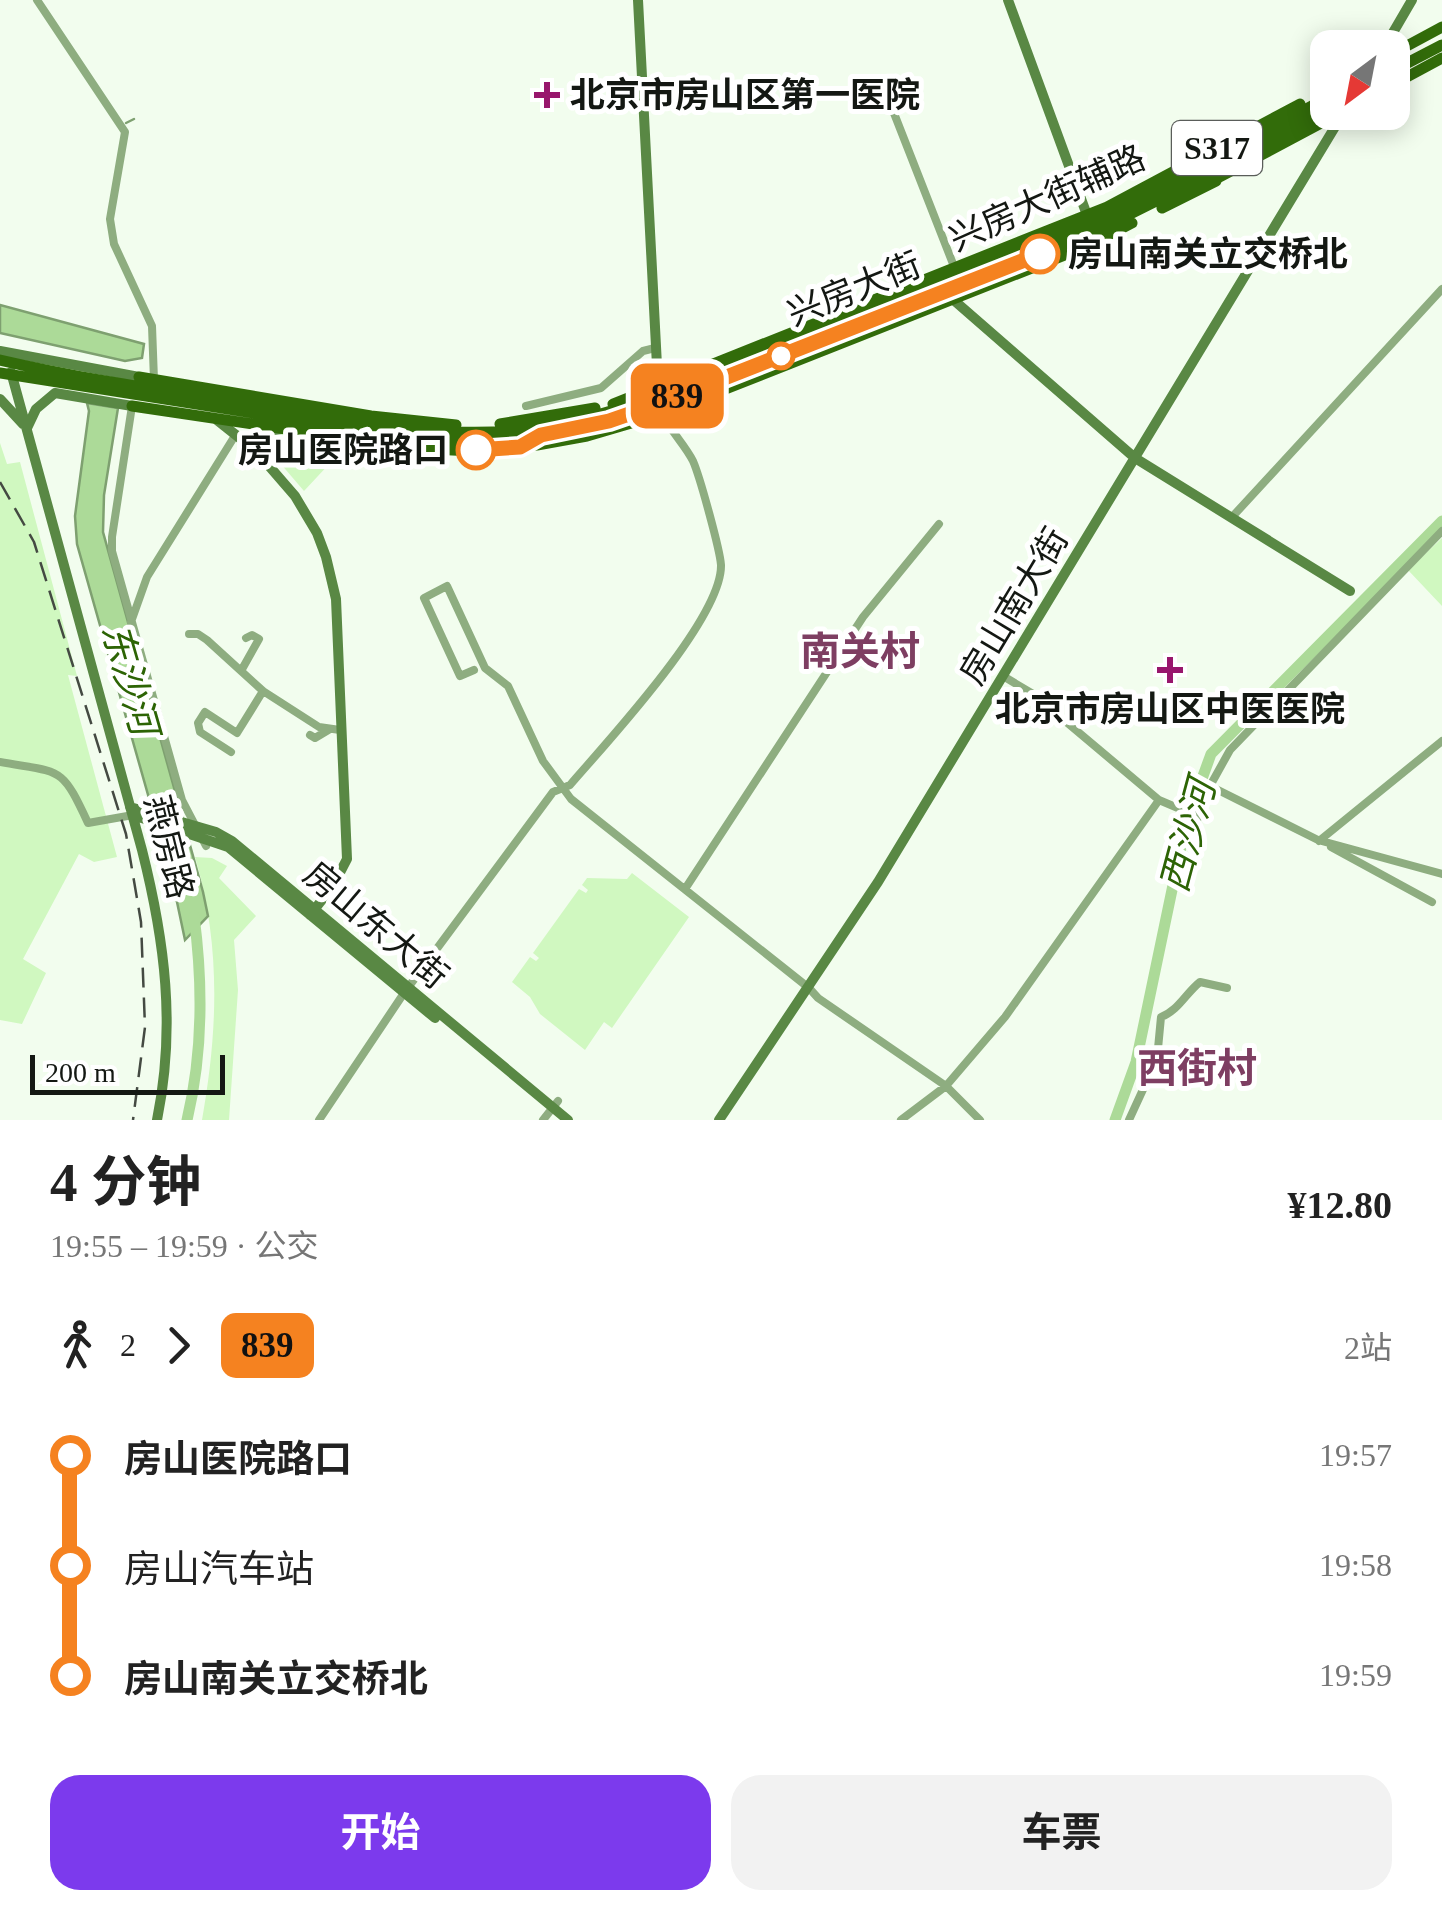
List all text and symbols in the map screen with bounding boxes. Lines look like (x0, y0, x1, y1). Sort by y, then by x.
north arrow (1310, 30, 1410, 130)
map controls (1310, 30, 1410, 130)
place label: 北京市房山区第一医院 (570, 76, 920, 115)
marker: 北京市房山区第一医院 (534, 82, 560, 108)
road number: S317 (1172, 121, 1262, 175)
street label: 兴房大街辅路 (943, 138, 1151, 259)
marker: 房山南关立交桥北 (1021, 235, 1059, 273)
place label: 房山南关立交桥北 (1068, 235, 1348, 274)
street label: 兴房大街 (782, 245, 926, 334)
unlabelled marker (768, 343, 794, 369)
line badge: 839 (620, 364, 734, 428)
text: 839 (651, 377, 703, 416)
place label: 房山医院路口 (238, 431, 448, 470)
marker: 房山医院路口 (457, 431, 495, 469)
street label: 房山南大街 (953, 521, 1076, 691)
water label: 东沙河 (94, 618, 168, 746)
district label: 南关村 (800, 629, 920, 674)
marker: 北京市房山区中医医院 (1157, 657, 1183, 683)
place label: 北京市房山区中医医院 (995, 690, 1345, 729)
water label: 西沙河 (1153, 769, 1225, 897)
street label: 燕房路 (137, 791, 200, 903)
street label: 房山东大街 (296, 854, 455, 997)
district label: 西街村 (1137, 1046, 1257, 1091)
scale bar (30, 1050, 225, 1094)
text: 200 m (45, 1057, 116, 1088)
text: 4 分钟 (50, 1152, 201, 1213)
text: ¥12.80 (1288, 1184, 1392, 1226)
text: 19:55 – 19:59 · 公交 (50, 1228, 318, 1264)
icon: walk (50, 1318, 105, 1373)
icon: forward (151, 1318, 206, 1373)
text: 839 (241, 1326, 294, 1365)
text: 2 (120, 1327, 136, 1363)
text: 2站 (1344, 1330, 1392, 1366)
text: 19:57 (1319, 1437, 1392, 1473)
text: 房山医院路口 (124, 1438, 352, 1480)
text: 19:58 (1319, 1547, 1392, 1583)
text: 房山汽车站 (124, 1548, 314, 1590)
text: 19:59 (1319, 1657, 1392, 1693)
text: 房山南关立交桥北 (124, 1658, 428, 1700)
button: 开始 (50, 1775, 711, 1890)
button: 车票 (731, 1775, 1392, 1890)

